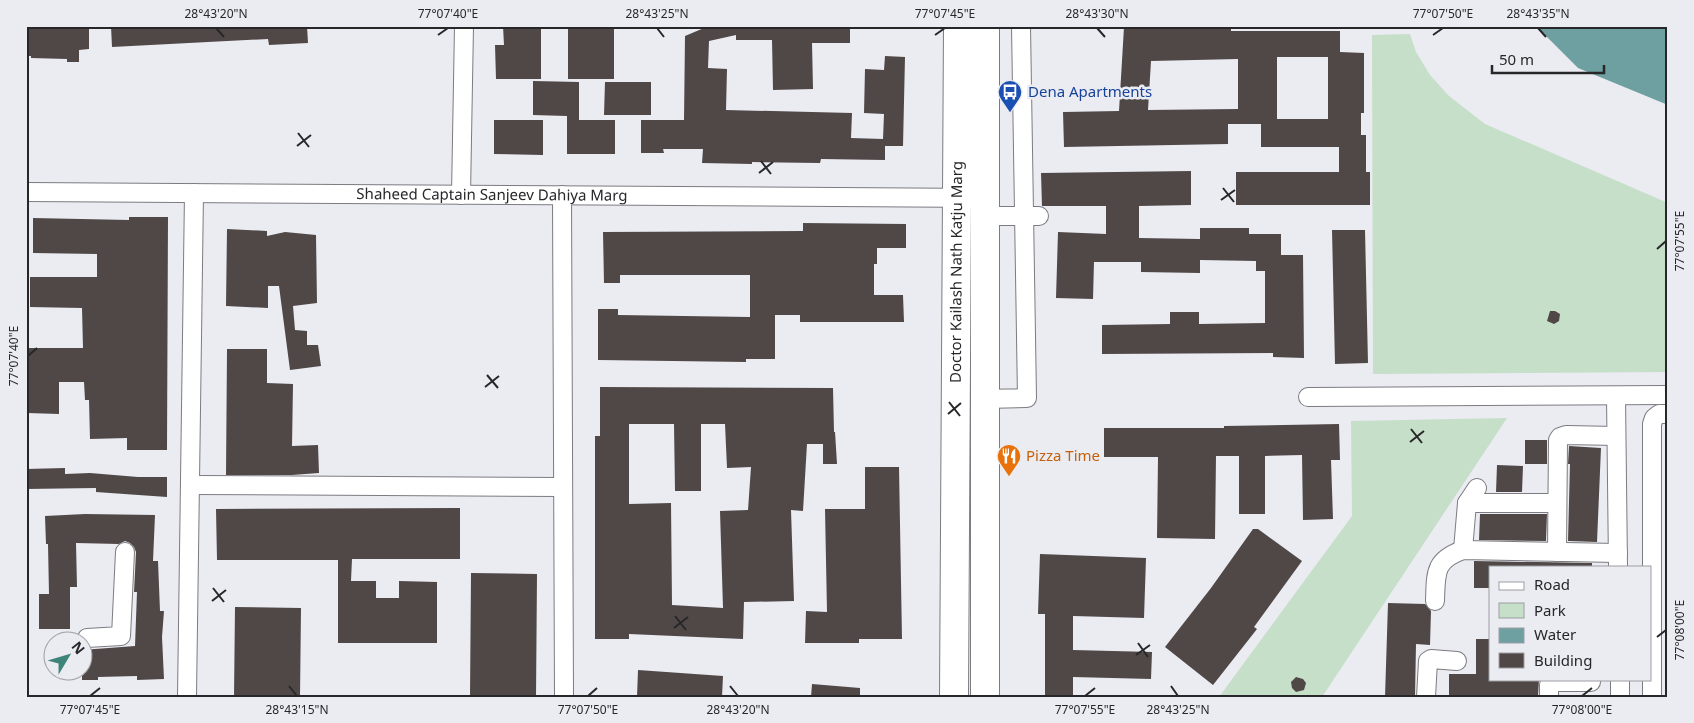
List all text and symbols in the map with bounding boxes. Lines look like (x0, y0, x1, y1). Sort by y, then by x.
text: 28°43'20"N (184, 5, 248, 22)
text: 77°07'40"E (418, 5, 478, 22)
text: 28°43'25"N (625, 5, 689, 22)
text: 77°07'45"E (915, 5, 975, 22)
text: 28°43'30"N (1065, 5, 1129, 22)
text: 77°07'50"E (1413, 5, 1473, 22)
text: 28°43'35"N (1506, 5, 1570, 22)
scale bar (1492, 42, 1604, 74)
text: 50 m (1499, 49, 1534, 69)
bus stop icon: Dena Apartments (997, 79, 1023, 113)
place label: Dena Apartments (1028, 81, 1152, 101)
street label: Doctor Kailash Nath Katju Marg (945, 161, 966, 383)
street label: Shaheed Captain Sanjeev Dahiya Marg (356, 183, 628, 205)
text: 77°07'55"E (1671, 211, 1688, 271)
text: 77°07'40"E (5, 326, 22, 386)
restaurant icon: Pizza Time (996, 443, 1022, 477)
place label: Pizza Time (1026, 445, 1100, 465)
legend (1489, 566, 1652, 680)
text: Road (1534, 574, 1570, 594)
text: Park (1534, 600, 1566, 620)
text: 77°08'00"E (1671, 600, 1688, 660)
text: Water (1534, 624, 1576, 644)
north arrow (42, 630, 92, 680)
text: N (68, 637, 90, 658)
text: Building (1534, 650, 1592, 670)
text: 77°07'45"E (60, 701, 120, 718)
text: 28°43'15"N (265, 701, 329, 718)
text: 77°07'50"E (558, 701, 618, 718)
text: 28°43'20"N (706, 701, 770, 718)
text: 77°07'55"E (1055, 701, 1115, 718)
text: 28°43'25"N (1146, 701, 1210, 718)
text: 77°08'00"E (1552, 701, 1612, 718)

